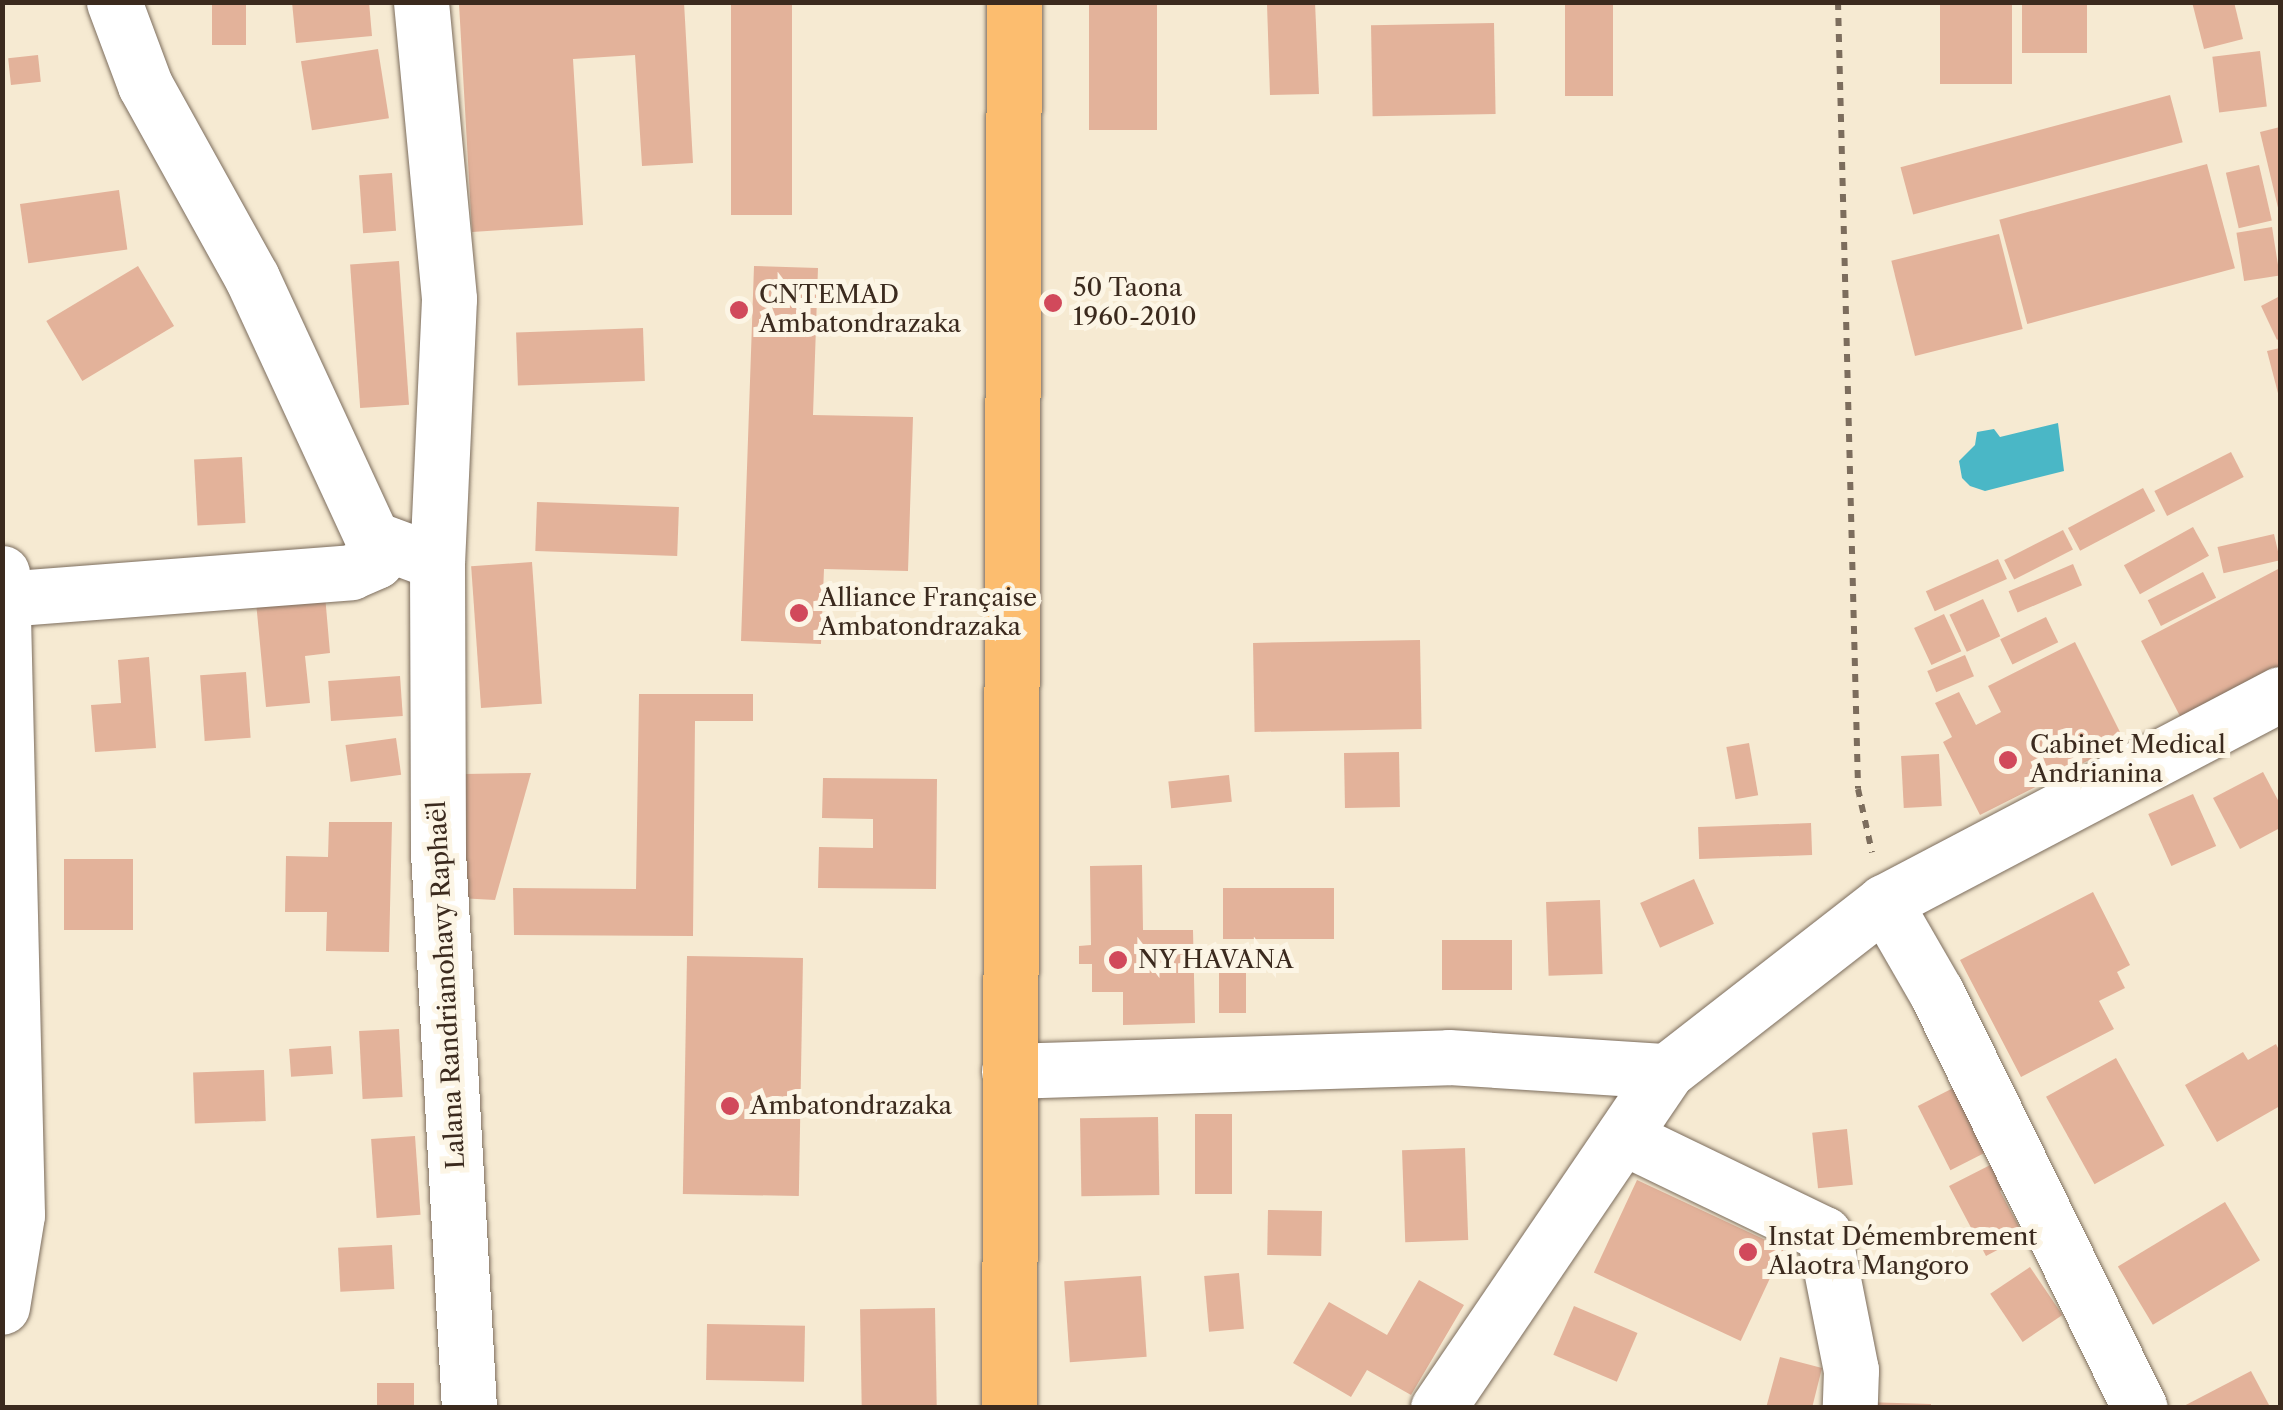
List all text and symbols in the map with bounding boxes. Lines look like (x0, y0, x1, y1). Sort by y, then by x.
place label: 50 Taona 1960-2010 (1073, 274, 1197, 333)
place label: CNTEMAD Ambatondrazaka (759, 281, 961, 340)
marker: 50 Taona 1960-2010 (1042, 292, 1064, 314)
marker: CNTEMAD Ambatondrazaka (728, 299, 750, 321)
place label: Alliance Française Ambatondrazaka (819, 584, 1037, 643)
marker: Alliance Française Ambatondrazaka (788, 602, 810, 624)
place label: Cabinet Medical Andrianina (2030, 731, 2226, 790)
marker: Cabinet Medical Andrianina (1995, 747, 2021, 773)
street label: Lalana Randrianohavy Raphaël (422, 800, 472, 1170)
place label: NY HAVANA (1138, 945, 1295, 975)
marker: NY HAVANA (1107, 949, 1129, 971)
place label: Ambatondrazaka (750, 1091, 952, 1121)
marker: Ambatondrazaka (719, 1095, 741, 1117)
place label: Instat Démembrement Alaotra Mangoro (1768, 1223, 2037, 1282)
marker: Instat Démembrement Alaotra Mangoro (1737, 1241, 1759, 1263)

